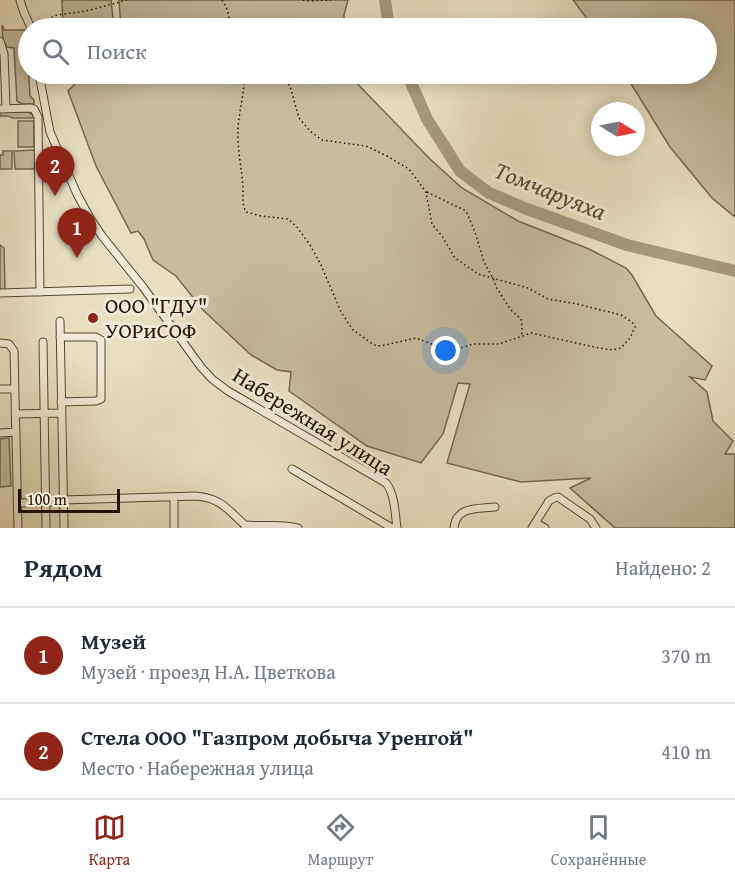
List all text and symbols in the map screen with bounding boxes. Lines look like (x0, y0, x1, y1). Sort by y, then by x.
search box (18, 18, 717, 84)
icon: search (39, 35, 72, 68)
text: Поиск (87, 35, 147, 67)
north arrow (591, 102, 645, 156)
pin: 2 (36, 146, 74, 196)
water label: Томчаруяха (489, 152, 611, 229)
pin: 1 (58, 208, 97, 258)
place label: ООО "ГДУ" УОРиСОФ (105, 289, 207, 346)
marker: ООО "ГДУ" УОРиСОФ (86, 311, 100, 325)
your location (431, 336, 460, 365)
street label: Набережная улица (227, 359, 400, 483)
scale bar (18, 486, 120, 514)
text: 100 m (27, 487, 67, 511)
text: Рядом (24, 548, 102, 587)
text: Найдено: 2 (615, 553, 711, 582)
text: Музей (81, 625, 146, 657)
text: 1 (38, 641, 49, 670)
text: 370 m (661, 641, 711, 670)
text: Музей · проезд Н.А. Цветкова (81, 657, 336, 686)
text: Стела ООО "Газпром добыча Уренгой" (81, 721, 474, 753)
text: 2 (38, 737, 49, 766)
text: 410 m (661, 737, 711, 766)
text: Место · Набережная улица (81, 753, 314, 782)
tab: Карта (89, 811, 130, 871)
tab: Маршрут (308, 811, 373, 871)
tab: Сохранённые (551, 811, 646, 871)

